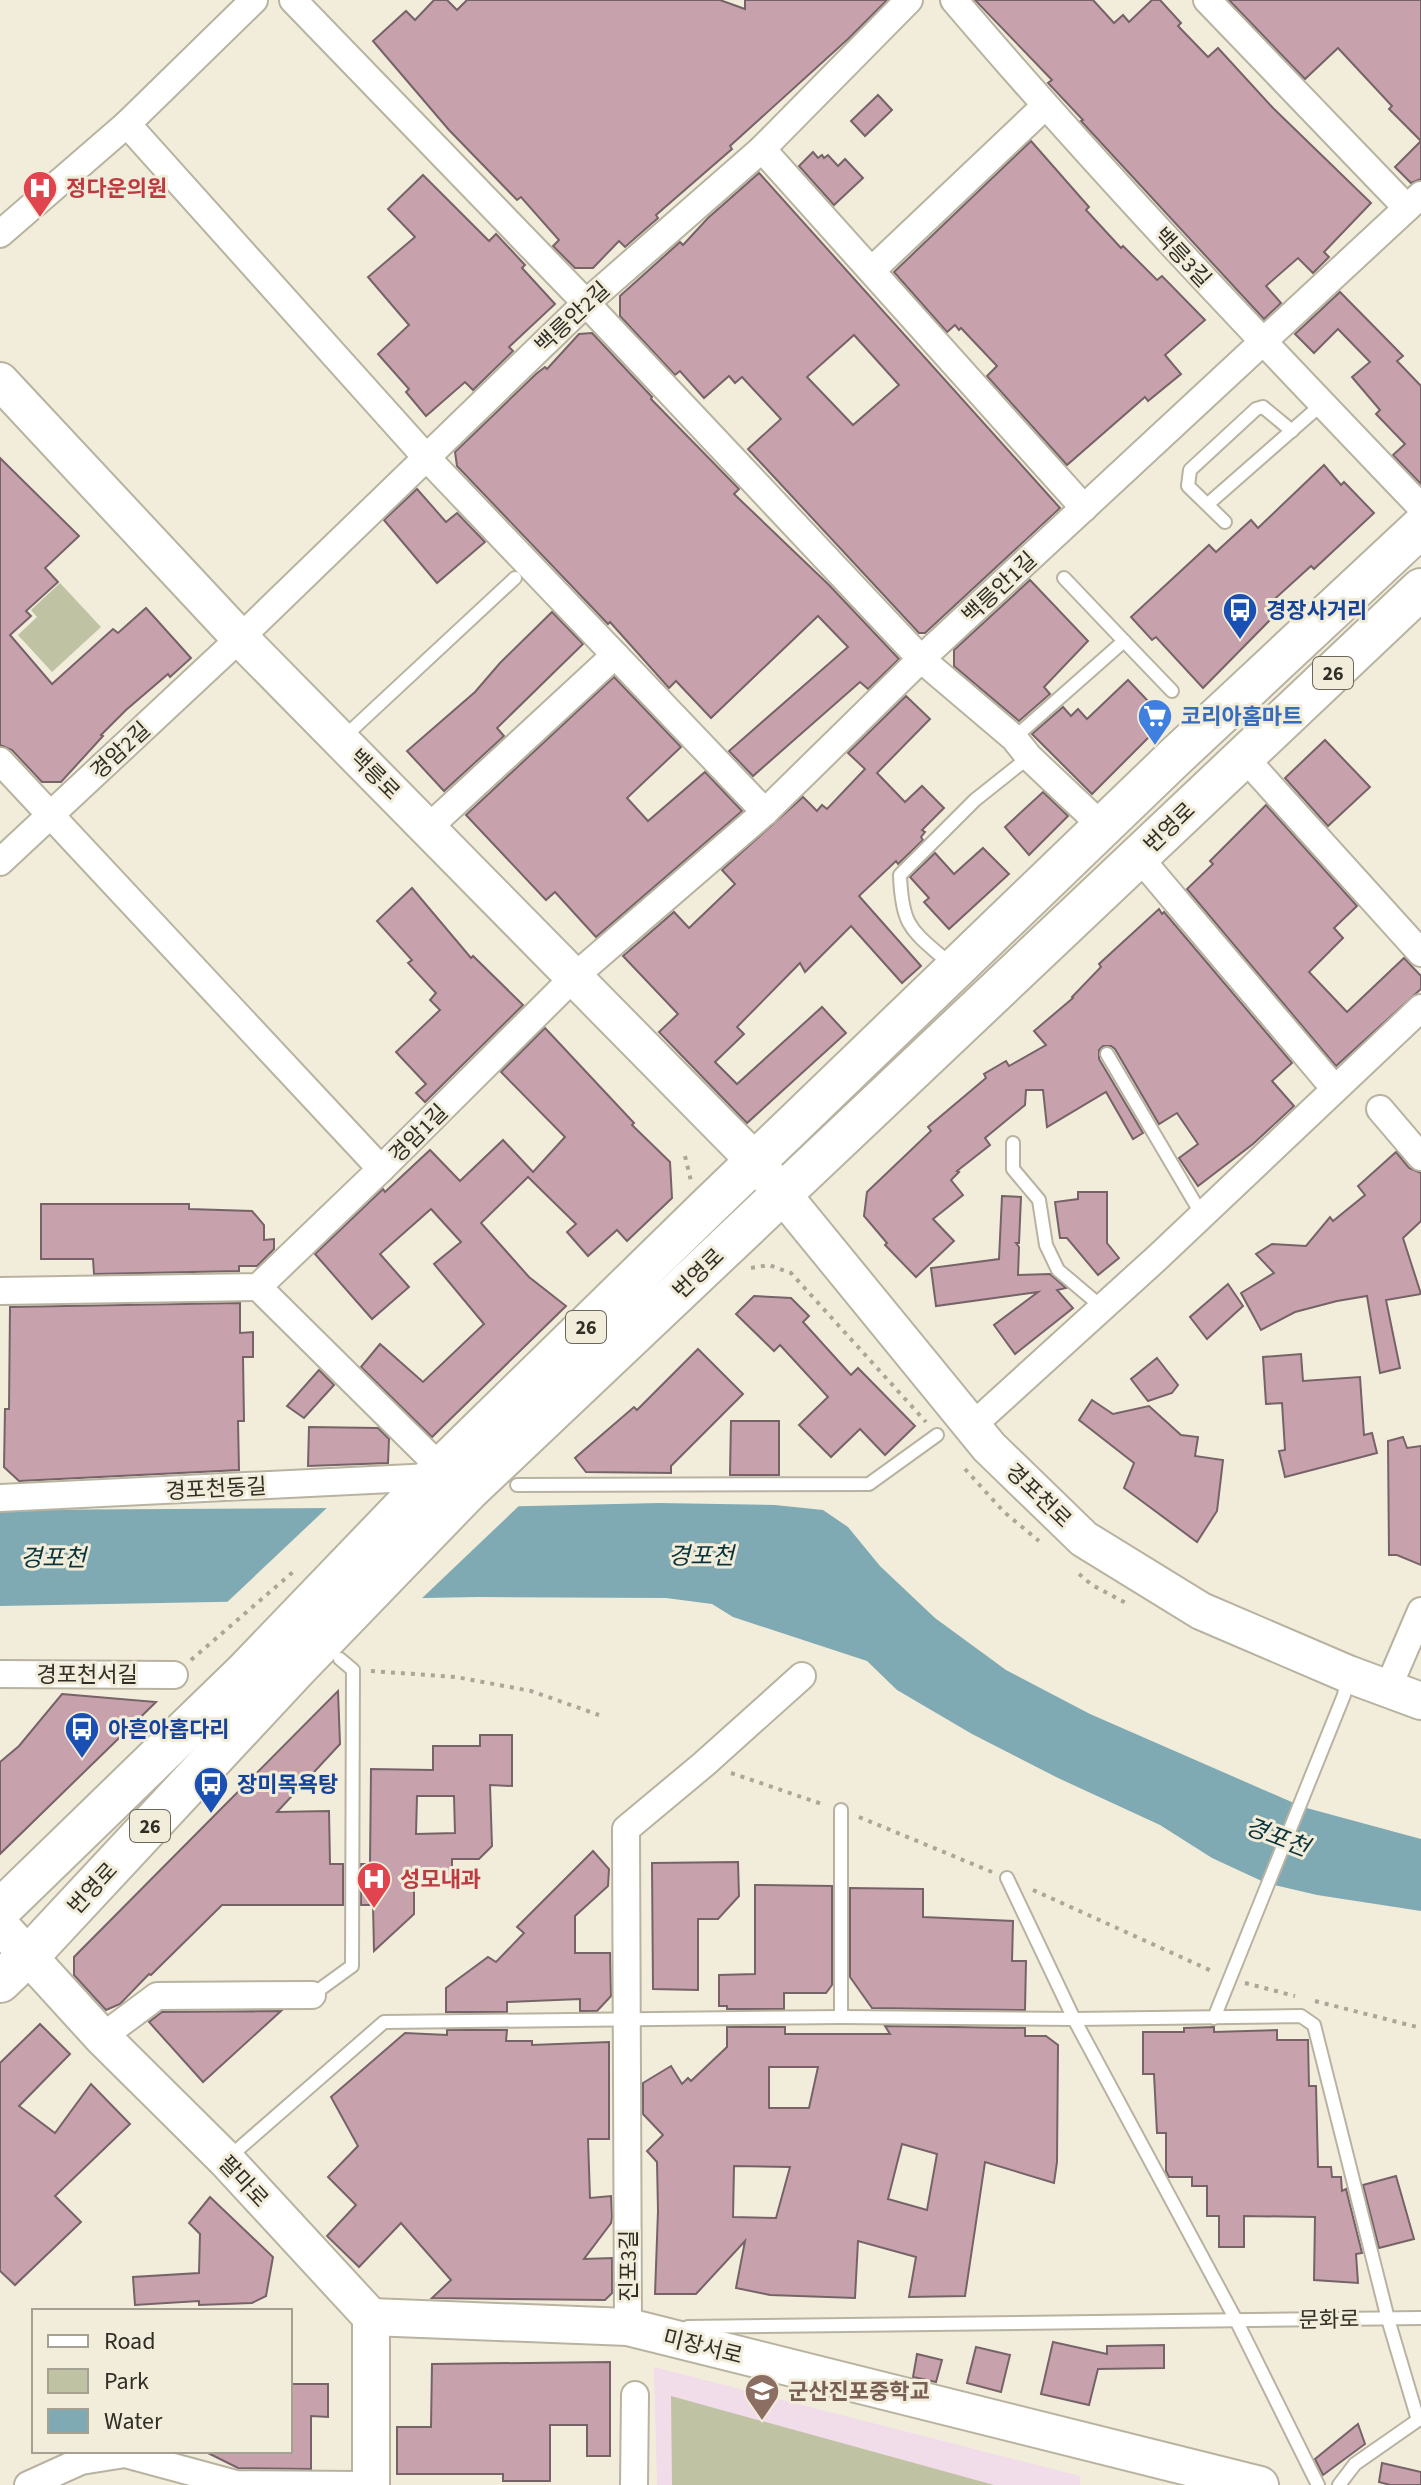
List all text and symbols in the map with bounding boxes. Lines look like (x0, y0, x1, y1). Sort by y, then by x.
hospital icon: 정다운의원 (21, 169, 59, 219)
place label: 정다운의원 (66, 173, 167, 205)
street label: 백릉3길 (1146, 221, 1218, 295)
street label: 백릉안2길 (528, 275, 617, 361)
street label: 백릉안1길 (955, 545, 1044, 631)
bus stop icon: 경장사거리 (1221, 591, 1259, 641)
place label: 경장사거리 (1266, 595, 1367, 627)
road number: 26 (1313, 657, 1353, 689)
supermarket icon: 코리아홈마트 (1136, 697, 1174, 747)
place label: 코리아홈마트 (1181, 701, 1302, 733)
street label: 경암2길 (84, 715, 158, 787)
street label: 백릉로 (342, 742, 407, 807)
street label: 번영로 (1137, 795, 1203, 860)
street label: 경암1길 (382, 1097, 455, 1170)
street label: 번영로 (666, 1241, 732, 1306)
road number: 26 (566, 1311, 606, 1343)
street label: 경포천로 (998, 1456, 1079, 1535)
street label: 경포천동길 (165, 1470, 267, 1508)
water label: 경포천 (668, 1539, 737, 1574)
water label: 경포천 (20, 1541, 89, 1576)
street label: 경포천서길 (36, 1659, 138, 1691)
bus stop icon: 아흔아홉다리 (63, 1710, 101, 1760)
place label: 아흔아홉다리 (108, 1714, 229, 1746)
bus stop icon: 장미목욕탕 (192, 1765, 230, 1815)
place label: 장미목욕탕 (237, 1769, 338, 1801)
water label: 경포천 (1240, 1809, 1317, 1867)
road number: 26 (130, 1810, 170, 1842)
street label: 번영로 (60, 1856, 125, 1922)
hospital icon: 성모내과 (355, 1860, 393, 1910)
place label: 성모내과 (400, 1864, 481, 1896)
street label: 팔마로 (211, 2149, 276, 2215)
street label: 진포3길 (613, 2230, 645, 2302)
street label: 문화로 (1298, 2303, 1360, 2337)
legend (32, 2309, 292, 2453)
street label: 미장서로 (660, 2322, 746, 2372)
text: Road (104, 2324, 156, 2359)
text: Park (104, 2364, 149, 2399)
school or university icon: 군산진포중학교 (743, 2372, 781, 2422)
place label: 군산진포중학교 (788, 2376, 930, 2408)
text: Water (104, 2404, 163, 2439)

